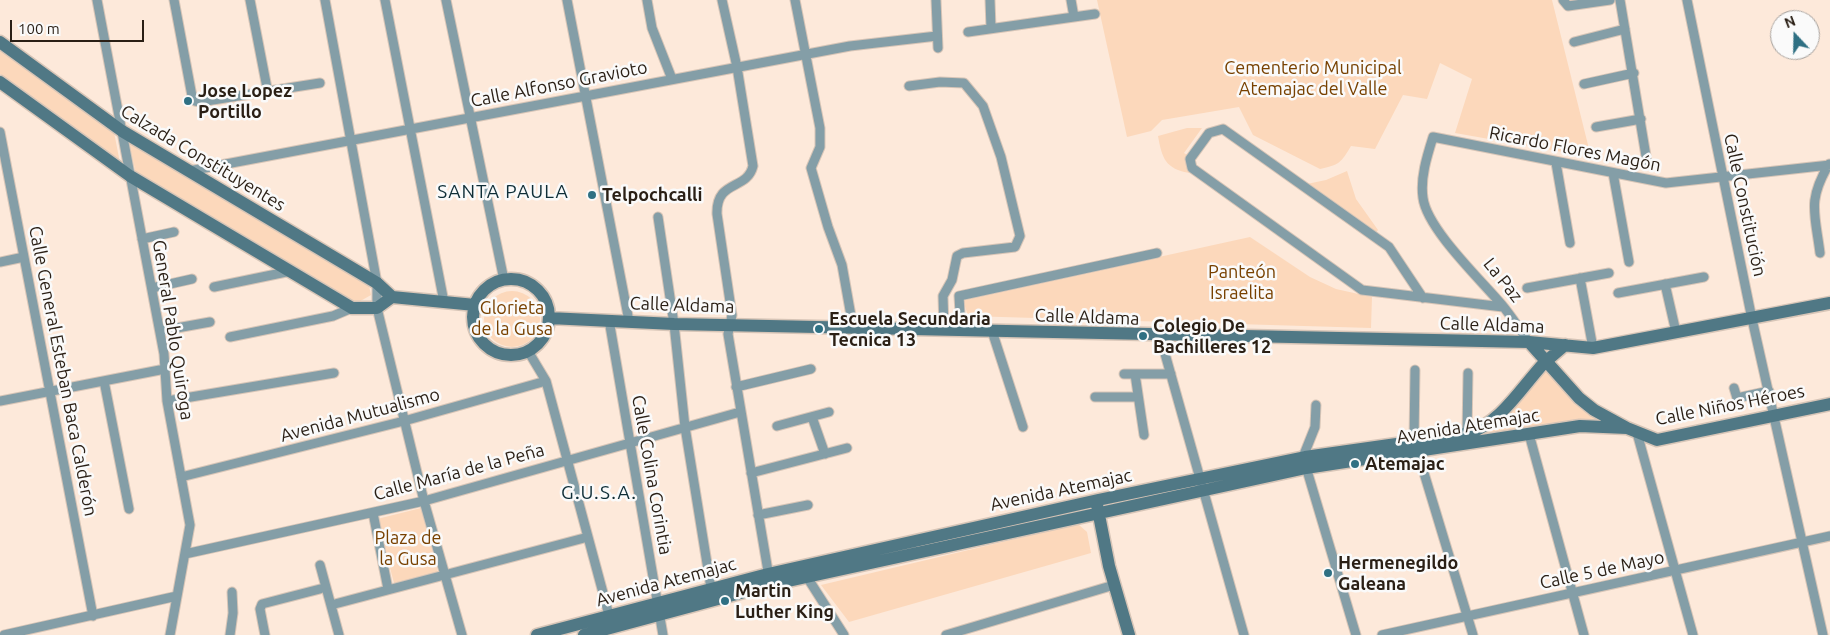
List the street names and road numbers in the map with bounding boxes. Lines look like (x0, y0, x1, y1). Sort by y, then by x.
street label: Calle Alfonso Gravioto (469, 56, 649, 112)
street label: Calzada Constituyentes (117, 100, 289, 216)
street label: Ricardo Flores Magón (1487, 122, 1663, 176)
street label: Calle Constitución (1719, 131, 1771, 279)
street label: Calle General Esteban Baca Calderón (24, 224, 102, 518)
street label: General Pablo Quiroga (148, 238, 198, 422)
street label: La Paz (1479, 254, 1527, 306)
street label: Calle Aldama (629, 292, 735, 318)
street label: Calle Aldama (1034, 304, 1140, 330)
street label: Calle Aldama (1439, 312, 1545, 338)
street label: Calle Niños Héroes (1654, 380, 1806, 430)
street label: Avenida Mutualismo (278, 383, 442, 447)
street label: Calle Colina Corintia (627, 393, 677, 557)
street label: Avenida Atemajac (1395, 404, 1541, 448)
street label: Calle María de la Peña (371, 439, 547, 505)
street label: Avenida Atemajac (988, 464, 1134, 516)
street label: Calle 5 de Mayo (1538, 546, 1666, 594)
street label: Avenida Atemajac (594, 553, 738, 611)

